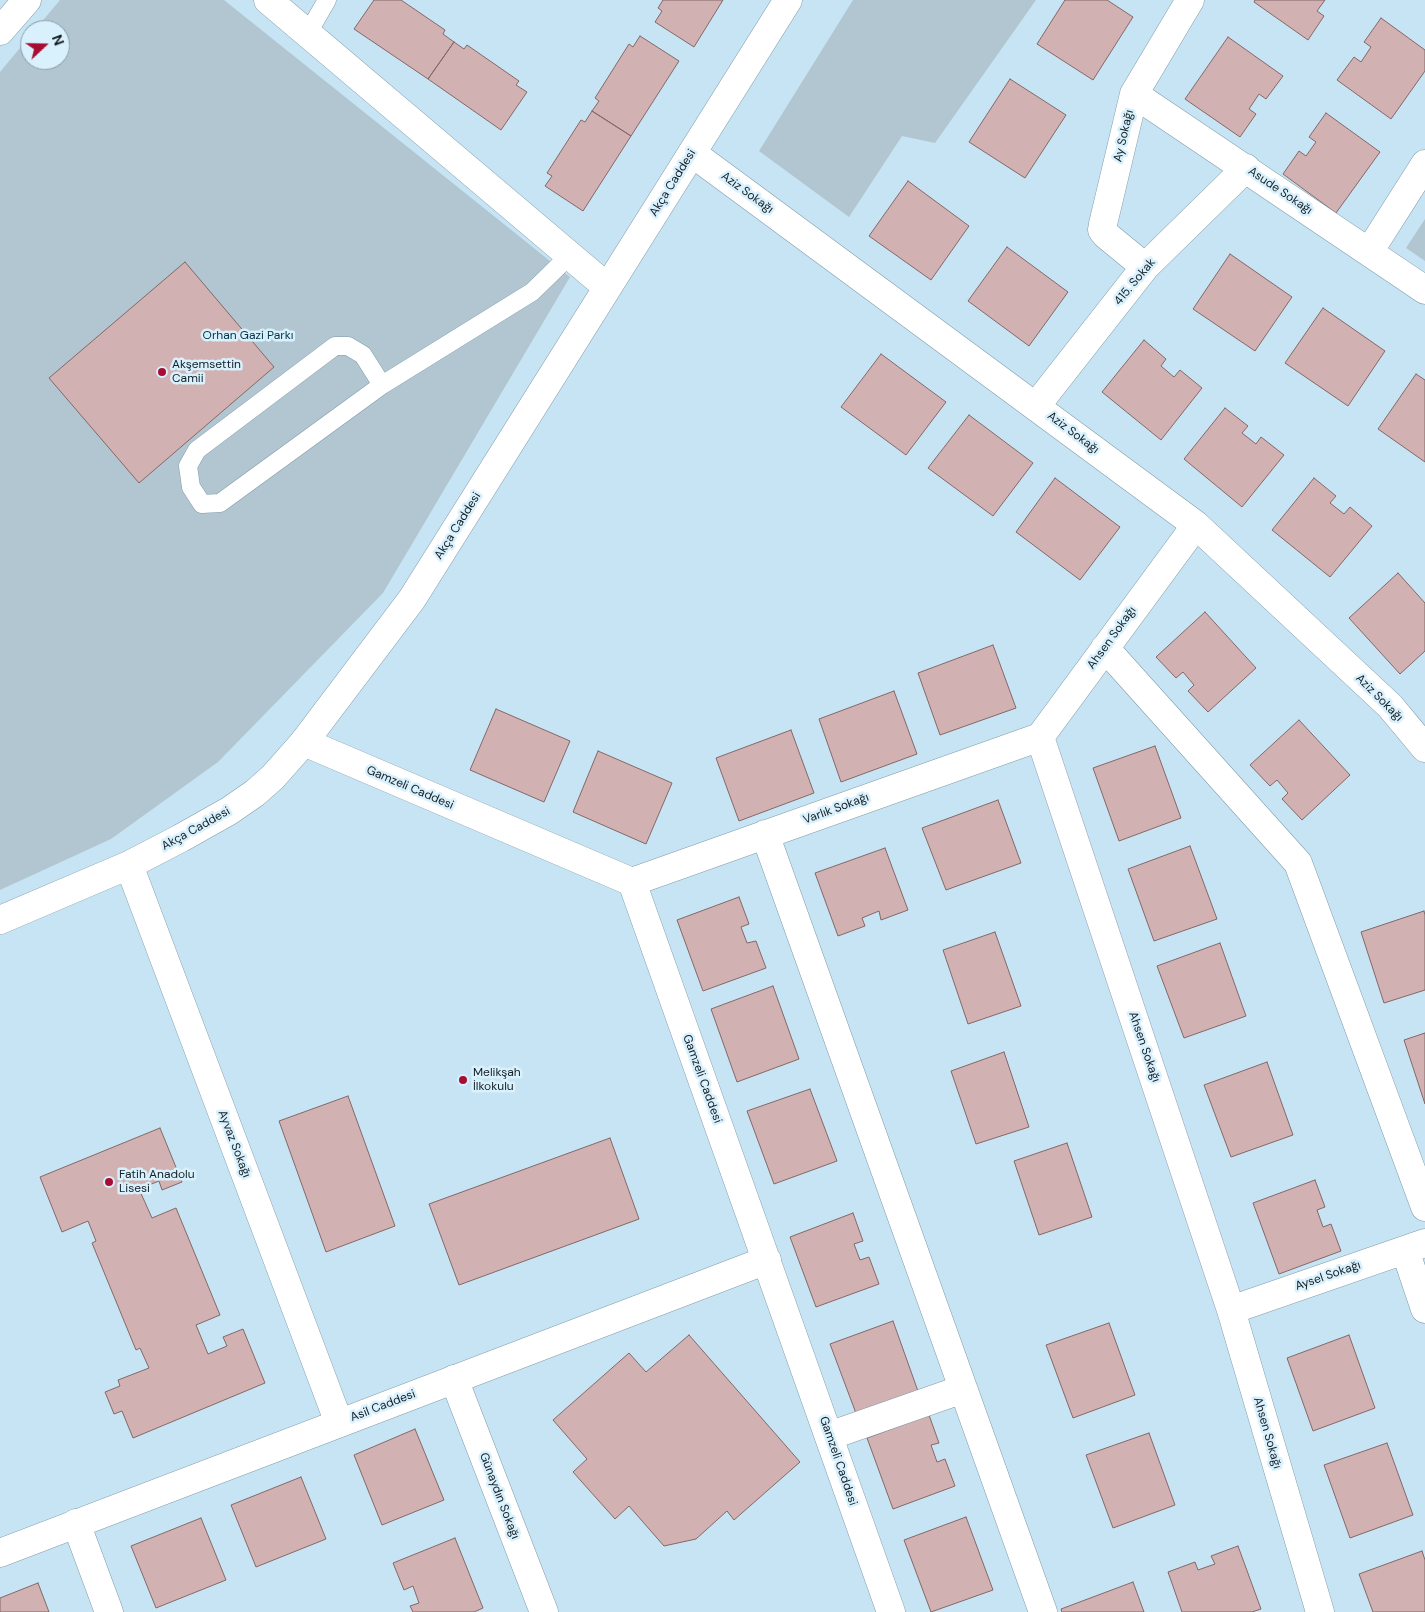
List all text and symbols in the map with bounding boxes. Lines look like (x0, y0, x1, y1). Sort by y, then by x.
north arrow (20, 20, 70, 70)
text: N (48, 32, 68, 48)
street label: Ay Sokağı (1111, 109, 1137, 163)
street label: Akça Caddesi (647, 147, 699, 219)
street label: Asude Sokağı (1245, 164, 1315, 218)
street label: Aziz Sokağı (718, 169, 776, 217)
street label: 415. Sokak (1111, 256, 1159, 308)
park label: Orhan Gazi Parkı (203, 329, 293, 343)
place label: Akşemsettin Camii (172, 358, 241, 386)
marker: Akşemsettin Camii (156, 366, 168, 378)
street label: Aziz Sokağı (1044, 409, 1102, 457)
street label: Akça Caddesi (432, 490, 484, 562)
street label: Ahsen Sokağı (1084, 604, 1140, 672)
street label: Aziz Sokağı (1352, 671, 1406, 725)
street label: Gamzeli Caddesi (364, 763, 456, 813)
street label: Varlık Sokağı (801, 790, 871, 828)
street label: Akça Caddesi (159, 804, 233, 854)
street label: Ahsen Sokağı (1125, 1010, 1163, 1084)
street label: Gamzeli Caddesi (679, 1033, 725, 1125)
place label: Melikşah İlkokulu (473, 1066, 521, 1094)
marker: Melikşah İlkokulu (457, 1074, 469, 1086)
street label: Ayvaz Sokağı (215, 1108, 253, 1180)
place label: Fatih Anadolu Lisesi (119, 1168, 195, 1196)
marker: Fatih Anadolu Lisesi (103, 1176, 115, 1188)
street label: Aysel Sokağı (1293, 1258, 1363, 1294)
street label: Asil Caddesi (348, 1387, 418, 1425)
street label: Ahsen Sokağı (1250, 1396, 1284, 1470)
street label: Gamzeli Caddesi (816, 1415, 860, 1507)
street label: Günaydın Sokağı (476, 1451, 522, 1541)

